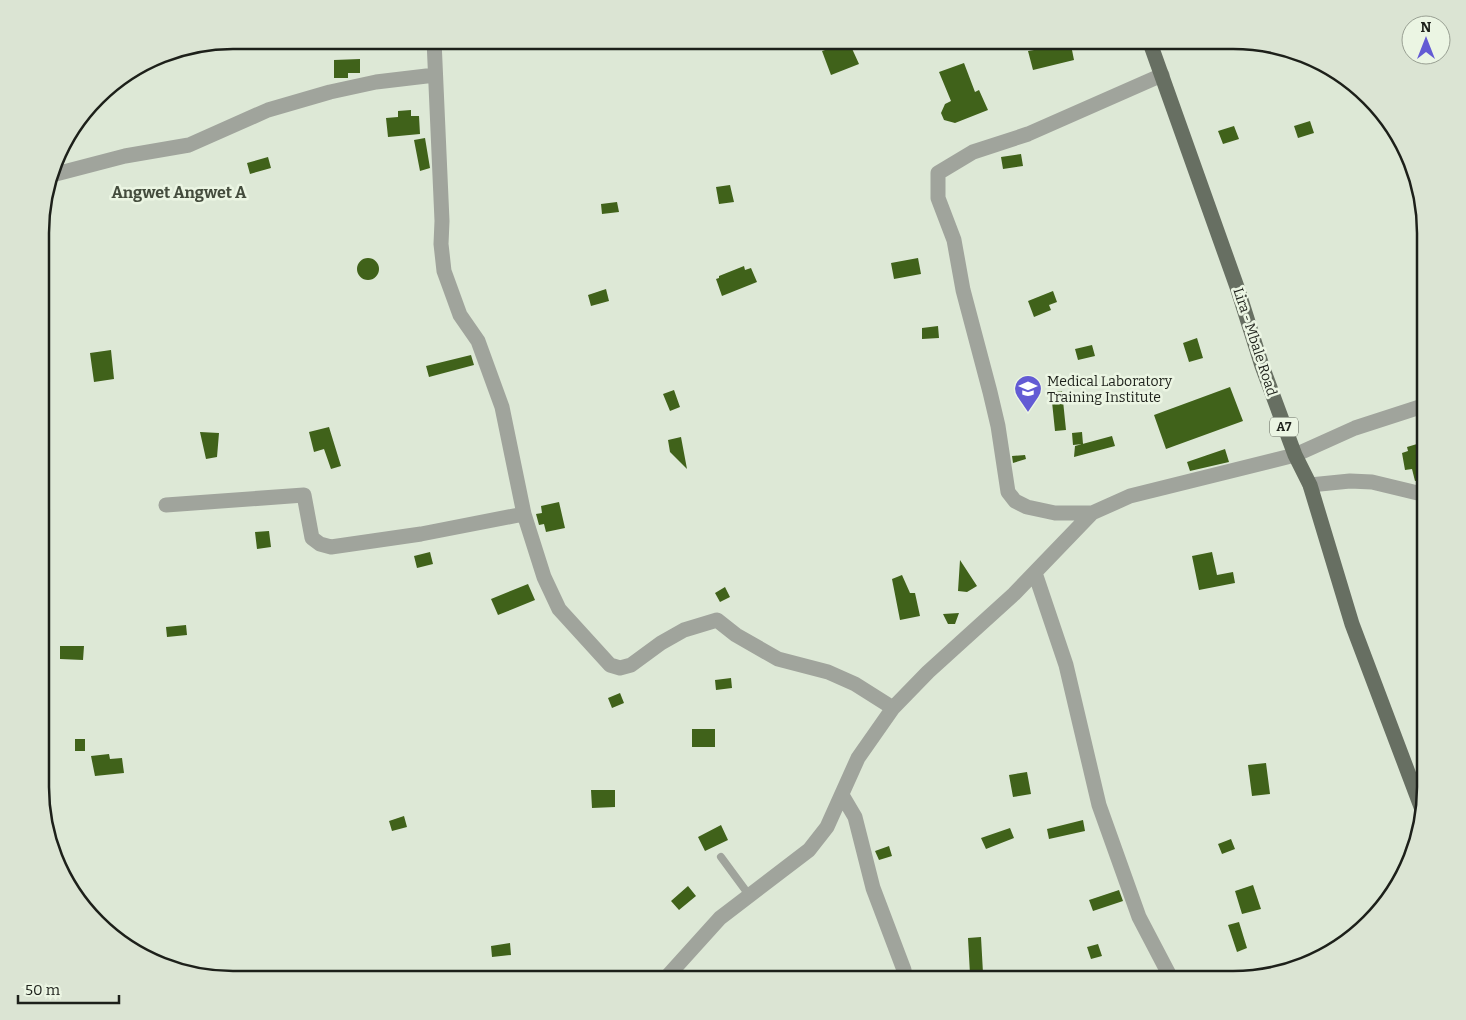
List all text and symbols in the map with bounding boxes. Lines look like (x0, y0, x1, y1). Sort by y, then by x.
north arrow (1401, 15, 1451, 65)
text: N (1421, 19, 1432, 36)
district label: Angwet Angwet A (112, 183, 247, 202)
street label: Lira - Mbale Road (1229, 286, 1281, 398)
place label: Medical Laboratory Training Institute (1047, 373, 1173, 406)
school or university icon: Medical Laboratory Training Institute (1013, 374, 1043, 413)
road number: A7 (1270, 418, 1298, 437)
scale bar (18, 972, 119, 1004)
text: 50 m (25, 981, 61, 999)

